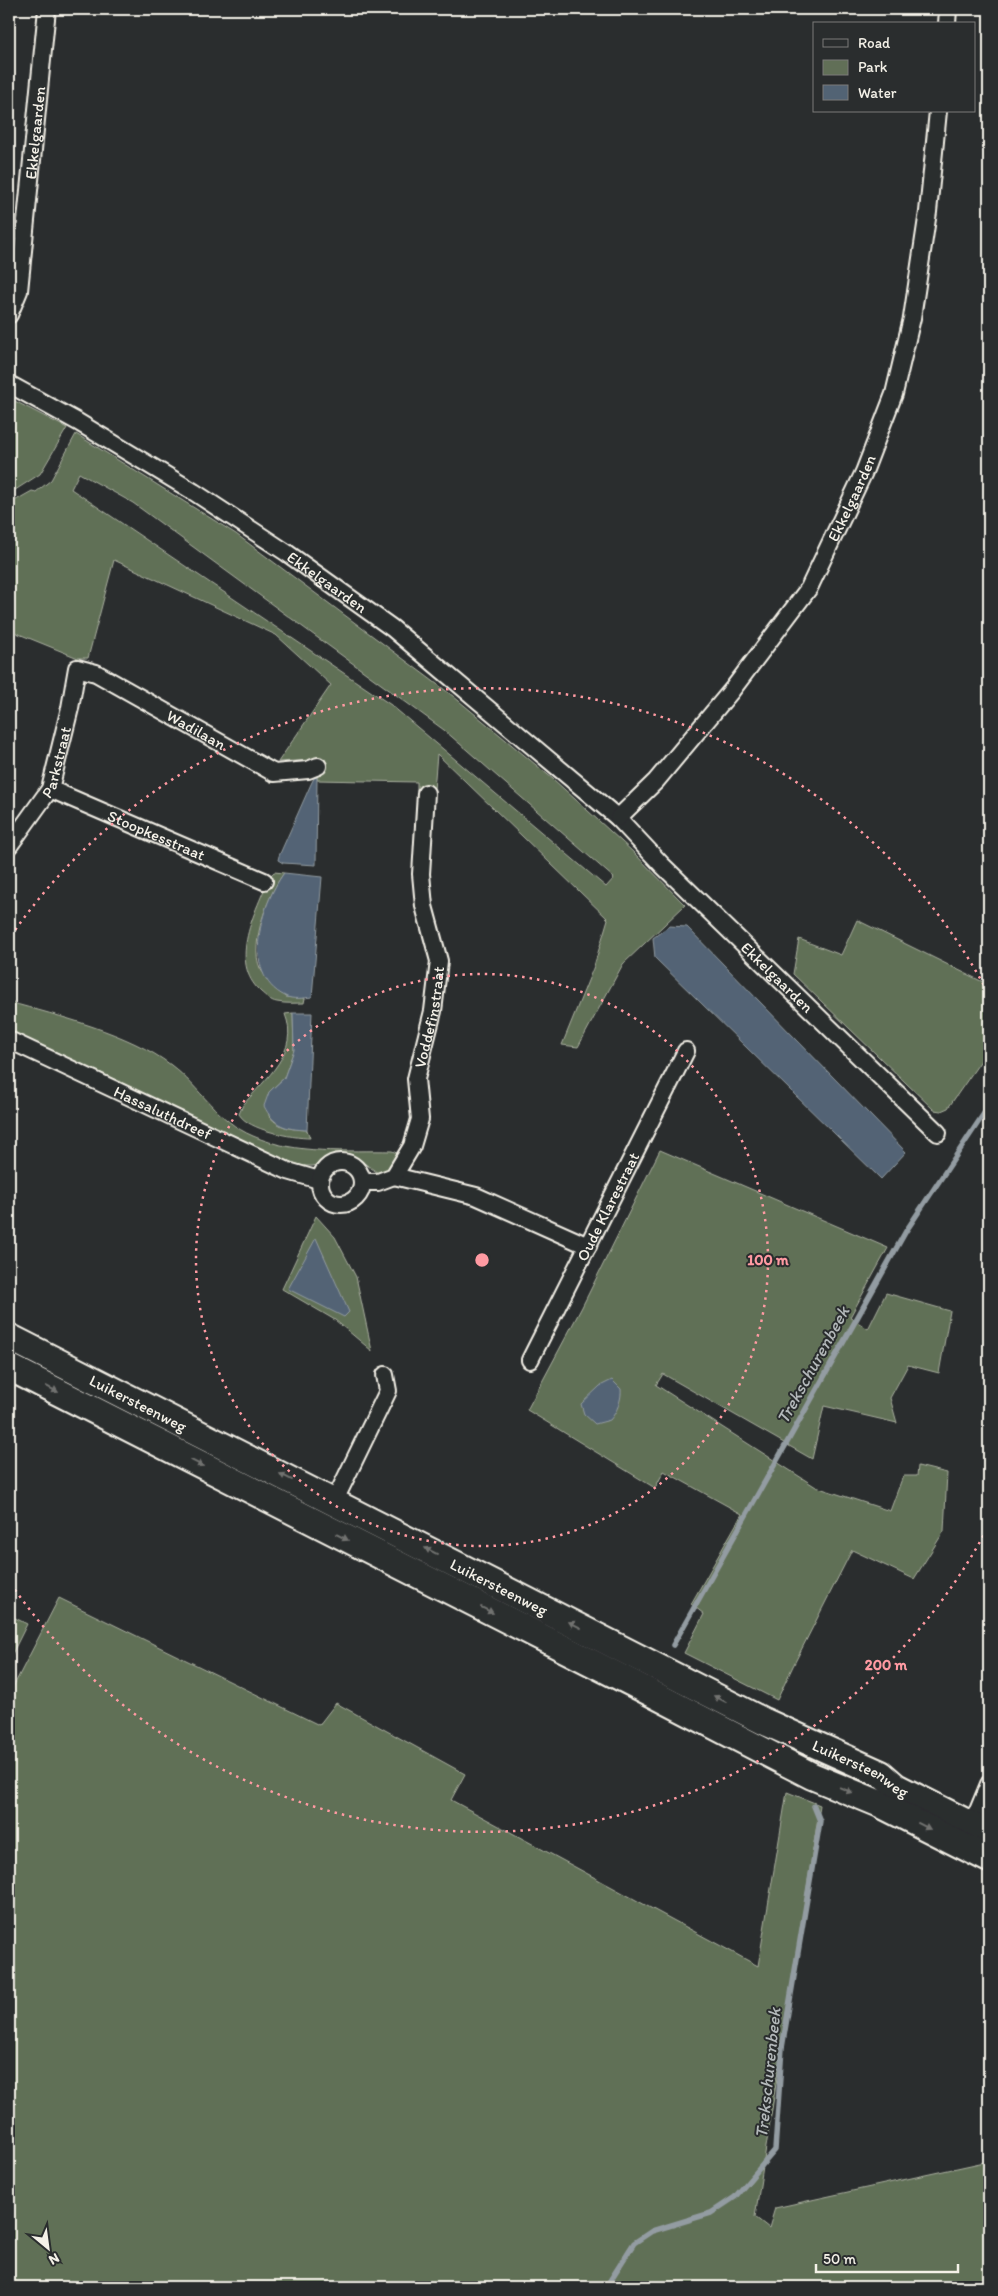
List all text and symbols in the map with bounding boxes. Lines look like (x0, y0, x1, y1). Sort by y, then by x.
legend (813, 22, 976, 112)
text: Road (858, 34, 891, 52)
text: Park (858, 58, 888, 76)
text: Water (858, 84, 897, 102)
street label: Ekkelgaarden (21, 85, 49, 180)
street label: Ekkelgaarden (824, 452, 880, 544)
street label: Ekkelgaarden (284, 547, 371, 617)
street label: Wadilaan (163, 706, 229, 754)
street label: Parkstraat (38, 724, 75, 802)
street label: Stoopkesstraat (105, 806, 208, 865)
street label: Ekkelgaarden (737, 938, 817, 1017)
street label: Voddefinstraat (410, 965, 448, 1070)
street label: Hassaluthdreef (111, 1082, 214, 1144)
street label: Oude Klarestraat (573, 1149, 643, 1264)
centre of rings (473, 1251, 491, 1269)
text: 100 m (747, 1251, 789, 1269)
water label: Trekschurenbeek (772, 1301, 855, 1428)
street label: Luikersteenweg (86, 1371, 191, 1436)
one-way arrow (45, 1385, 59, 1393)
one-way arrow (190, 1459, 204, 1467)
one-way arrow (278, 1473, 293, 1481)
one-way arrow (335, 1533, 349, 1541)
one-way arrow (423, 1547, 438, 1555)
street label: Luikersteenweg (447, 1554, 551, 1620)
one-way arrow (480, 1606, 494, 1614)
one-way arrow (568, 1621, 583, 1629)
text: 200 m (865, 1656, 908, 1674)
one-way arrow (713, 1695, 727, 1703)
street label: Luikersteenweg (809, 1736, 912, 1802)
one-way arrow (839, 1787, 854, 1794)
one-way arrow (917, 1822, 931, 1830)
water label: Trekschurenbeek (750, 2005, 786, 2139)
north arrow (22, 2224, 72, 2274)
scale bar (816, 2241, 958, 2273)
text: N (46, 2249, 62, 2269)
text: 50 m (823, 2250, 856, 2268)

